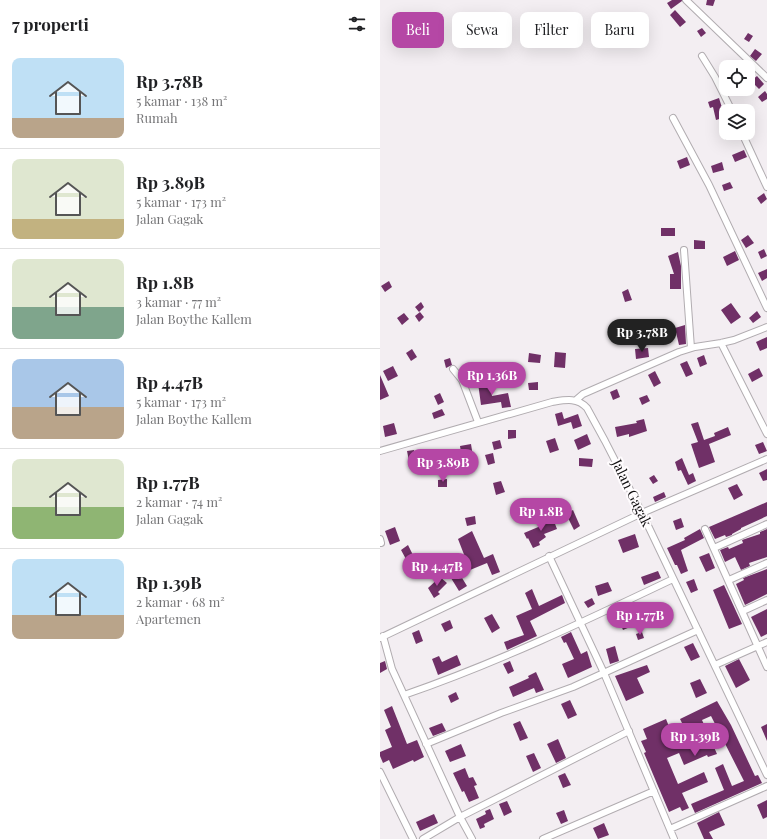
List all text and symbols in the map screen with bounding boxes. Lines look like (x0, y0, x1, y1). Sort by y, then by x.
chip: Beli (392, 12, 444, 48)
chip: Sewa (452, 12, 512, 48)
chip: Filter (520, 12, 583, 48)
chip: Baru (591, 12, 649, 48)
text: 7 properti (12, 13, 89, 35)
icon: filters (346, 13, 368, 35)
map controls (719, 60, 755, 140)
button: locate (719, 60, 755, 96)
text: Rp 3.78B (136, 70, 203, 92)
icon: home (44, 74, 92, 122)
text: 5 kamar · 138 m² (136, 92, 227, 109)
button: layers (719, 104, 755, 140)
text: Rumah (136, 109, 178, 126)
text: Rp 3.89B (136, 171, 205, 193)
icon: home (44, 175, 92, 223)
text: 5 kamar · 173 m² (136, 193, 226, 210)
text: Jalan Gagak (136, 210, 204, 227)
text: Rp 1.8B (136, 271, 194, 293)
icon: home (44, 275, 92, 323)
text: 3 kamar · 77 m² (136, 293, 221, 310)
text: Jalan Boythe Kallem (136, 310, 252, 327)
pin: Rp 3.78B (601, 319, 683, 353)
text: Rp 3.78B (616, 323, 668, 340)
pin: Rp 1.36B (451, 362, 533, 396)
text: Rp 1.36B (467, 366, 517, 383)
text: Rp 4.47B (136, 371, 203, 393)
icon: home (44, 375, 92, 423)
text: 5 kamar · 173 m² (136, 393, 226, 410)
text: Jalan Boythe Kallem (136, 410, 252, 427)
pin: Rp 3.89B (402, 449, 484, 483)
text: Rp 3.89B (417, 453, 469, 470)
street label: Jalan Gagak (608, 455, 657, 530)
text: Rp 1.77B (136, 471, 200, 493)
icon: home (44, 475, 92, 523)
text: 2 kamar · 74 m² (136, 493, 222, 510)
pin: Rp 1.8B (504, 498, 578, 532)
text: Rp 1.8B (519, 502, 563, 519)
text: Jalan Gagak (136, 510, 204, 527)
pin: Rp 4.47B (396, 553, 478, 587)
text: Rp 4.47B (411, 557, 463, 574)
text: Rp 1.39B (136, 571, 202, 593)
icon: home (44, 575, 92, 623)
text: 2 kamar · 68 m² (136, 593, 225, 610)
pin: Rp 1.77B (599, 602, 681, 636)
text: Rp 1.77B (616, 606, 664, 623)
text: Apartemen (136, 610, 201, 627)
pin: Rp 1.39B (654, 723, 736, 757)
text: Rp 1.39B (670, 727, 720, 744)

